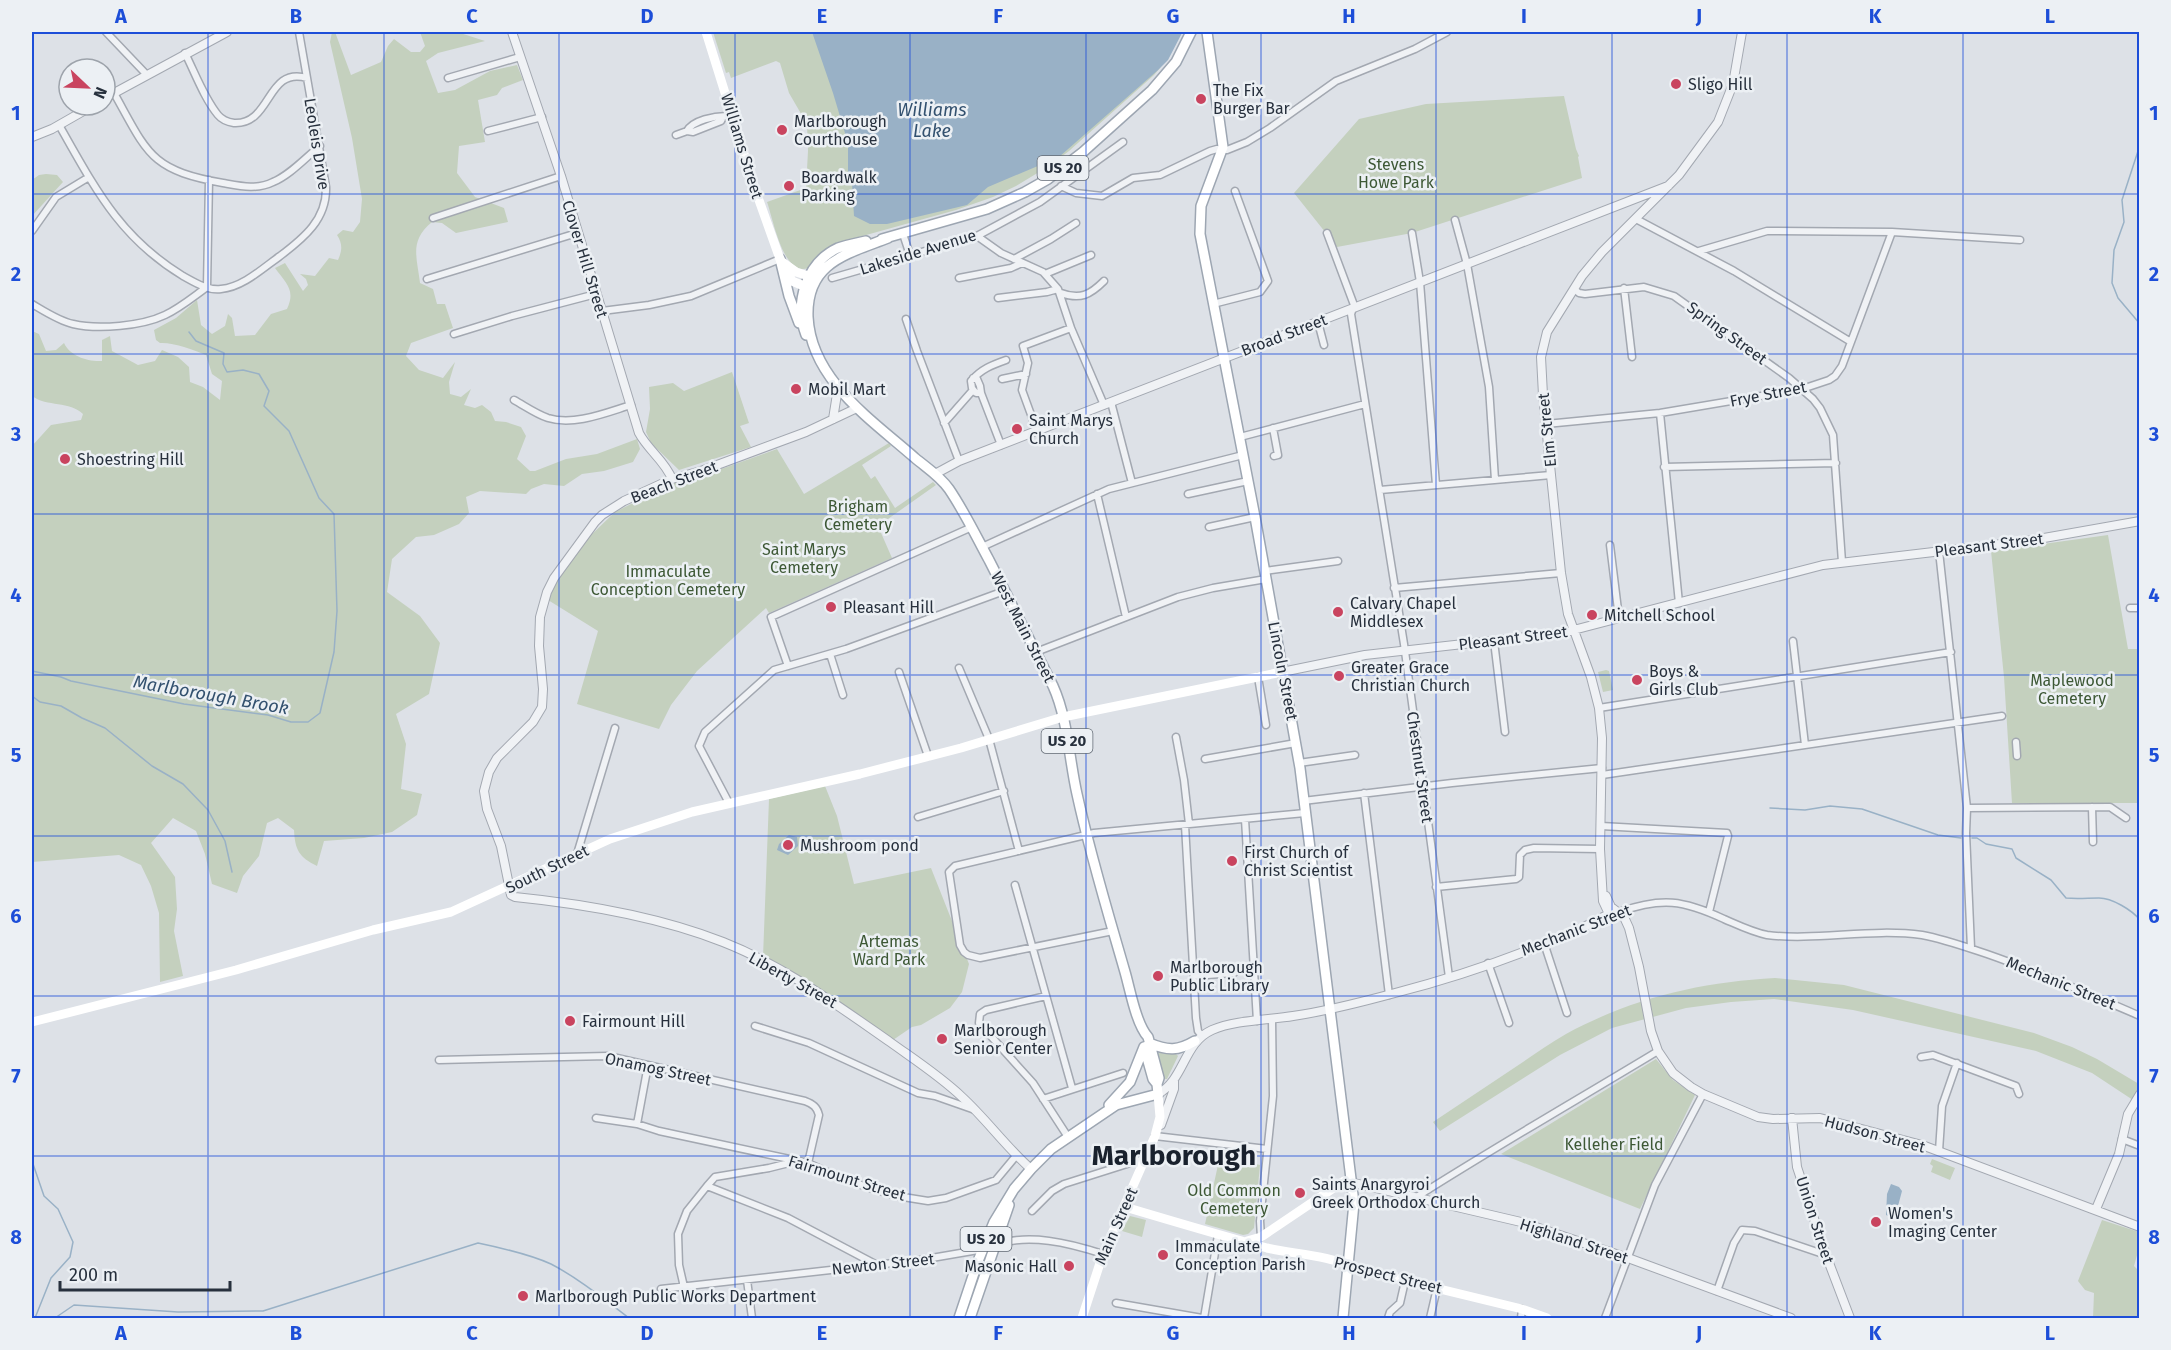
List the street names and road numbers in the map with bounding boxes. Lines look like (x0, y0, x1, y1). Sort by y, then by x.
street label: Williams Street (717, 91, 767, 201)
street label: Leoleis Drive (300, 97, 334, 191)
road number: US 20 (1038, 156, 1088, 180)
street label: Clover Hill Street (558, 198, 612, 320)
street label: Lakeside Avenue (857, 225, 979, 279)
street label: Spring Street (1683, 298, 1771, 369)
street label: Broad Street (1238, 310, 1330, 360)
street label: Frye Street (1728, 377, 1808, 411)
street label: Elm Street (1534, 392, 1560, 468)
street label: Beach Street (628, 457, 720, 507)
street label: Pleasant Street (1933, 529, 2045, 561)
street label: West Main Street (987, 568, 1059, 686)
street label: Lincoln Street (1264, 620, 1302, 722)
street label: Pleasant Street (1457, 622, 1569, 654)
street label: Chestnut Street (1403, 710, 1437, 824)
road number: US 20 (1042, 729, 1092, 753)
street label: South Street (502, 841, 592, 897)
street label: Mechanic Street (1518, 900, 1634, 960)
street label: Liberty Street (745, 948, 841, 1012)
street label: Mechanic Street (2004, 952, 2119, 1014)
street label: Onamog Street (603, 1048, 713, 1090)
street label: Hudson Street (1823, 1111, 1928, 1157)
street label: Fairmount Street (786, 1151, 908, 1205)
street label: Union Street (1792, 1174, 1838, 1266)
street label: Main Street (1091, 1184, 1142, 1268)
street label: Highland Street (1517, 1215, 1631, 1268)
road number: US 20 (960, 1227, 1012, 1251)
street label: Newton Street (831, 1249, 935, 1279)
street label: Prospect Street (1332, 1252, 1444, 1298)

